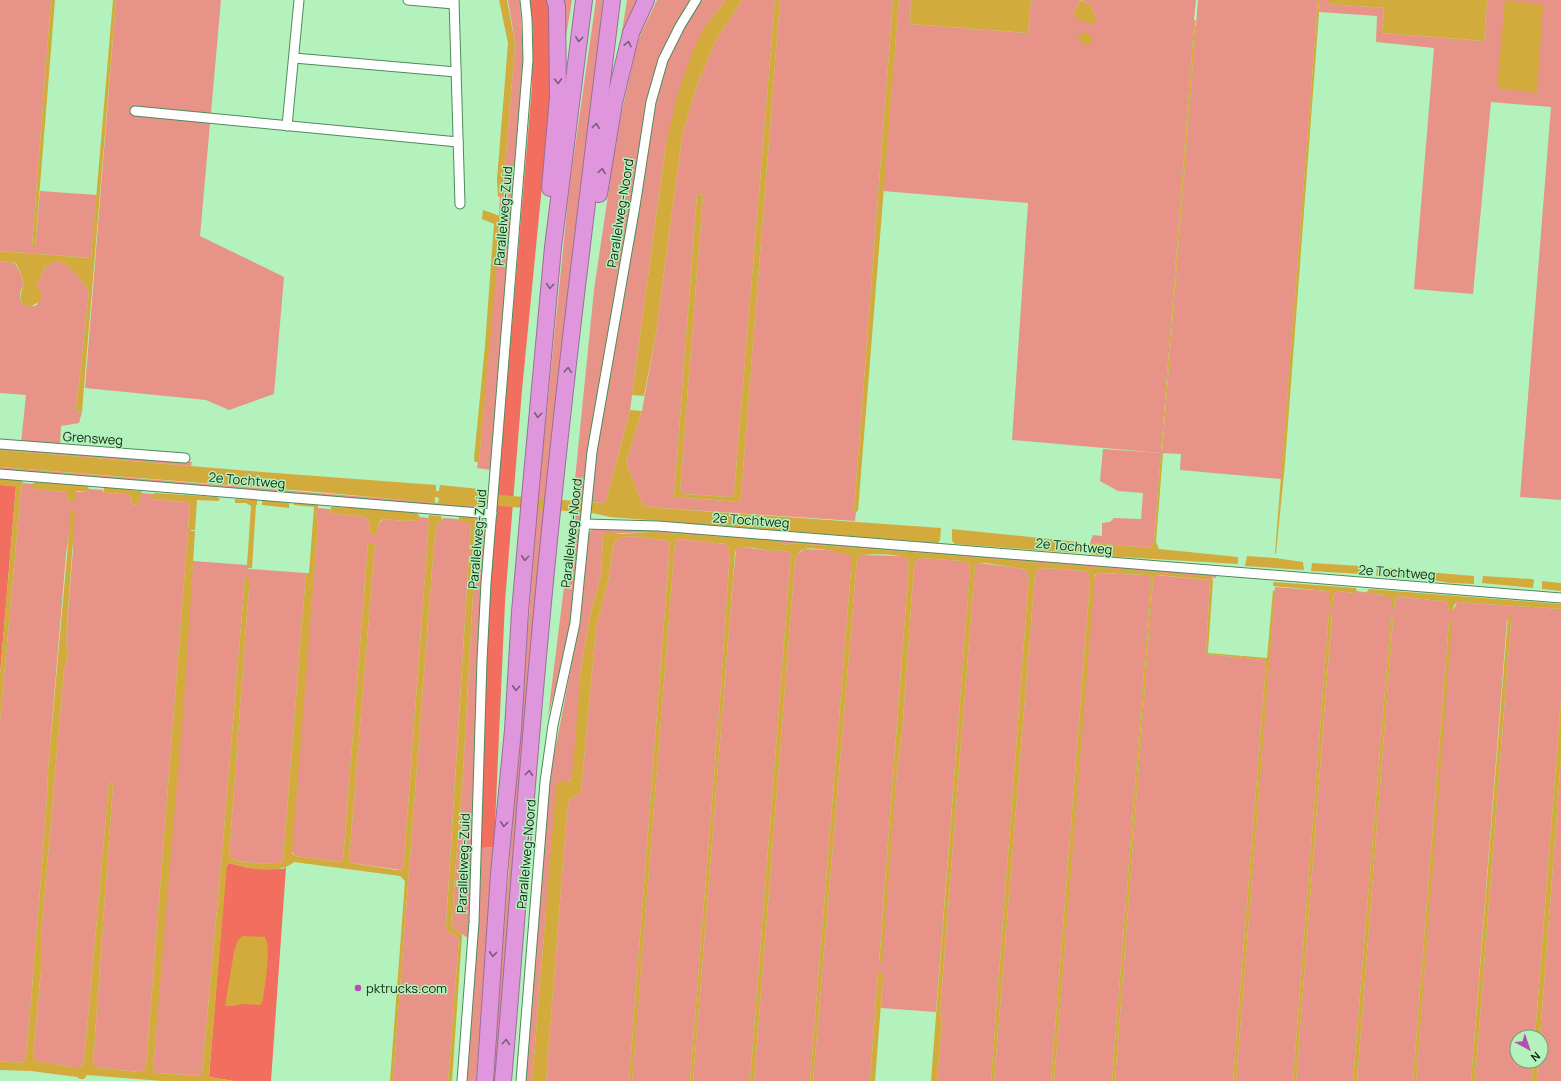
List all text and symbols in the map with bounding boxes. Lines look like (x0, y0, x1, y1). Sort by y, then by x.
one-way arrow (575, 36, 584, 42)
one-way arrow (624, 40, 632, 47)
one-way arrow (554, 78, 562, 84)
one-way arrow (591, 123, 600, 129)
street label: Parallelweg-Noord (602, 157, 638, 269)
street label: Parallelweg-Zuid (490, 165, 516, 267)
one-way arrow (597, 168, 606, 174)
one-way arrow (545, 283, 554, 289)
one-way arrow (563, 367, 572, 373)
one-way arrow (533, 412, 542, 418)
street label: Grensweg (62, 427, 124, 449)
street label: 2e Tochtweg (208, 468, 286, 492)
street label: Parallelweg-Noord (556, 477, 586, 589)
street label: Parallelweg-Zuid (464, 488, 490, 590)
street label: 2e Tochtweg (712, 508, 790, 532)
street label: 2e Tochtweg (1035, 534, 1113, 558)
one-way arrow (521, 555, 530, 562)
street label: 2e Tochtweg (1358, 560, 1436, 584)
one-way arrow (511, 685, 520, 691)
one-way arrow (524, 770, 533, 776)
street label: Parallelweg-Noord (512, 798, 540, 910)
street label: Parallelweg-Zuid (452, 813, 474, 913)
one-way arrow (499, 821, 508, 827)
one-way arrow (489, 951, 498, 957)
place label: pktrucks.com (366, 979, 447, 997)
marker: pktrucks.com (353, 983, 363, 993)
north arrow (1509, 1029, 1549, 1069)
one-way arrow (502, 1039, 511, 1045)
text: N (1528, 1049, 1544, 1065)

